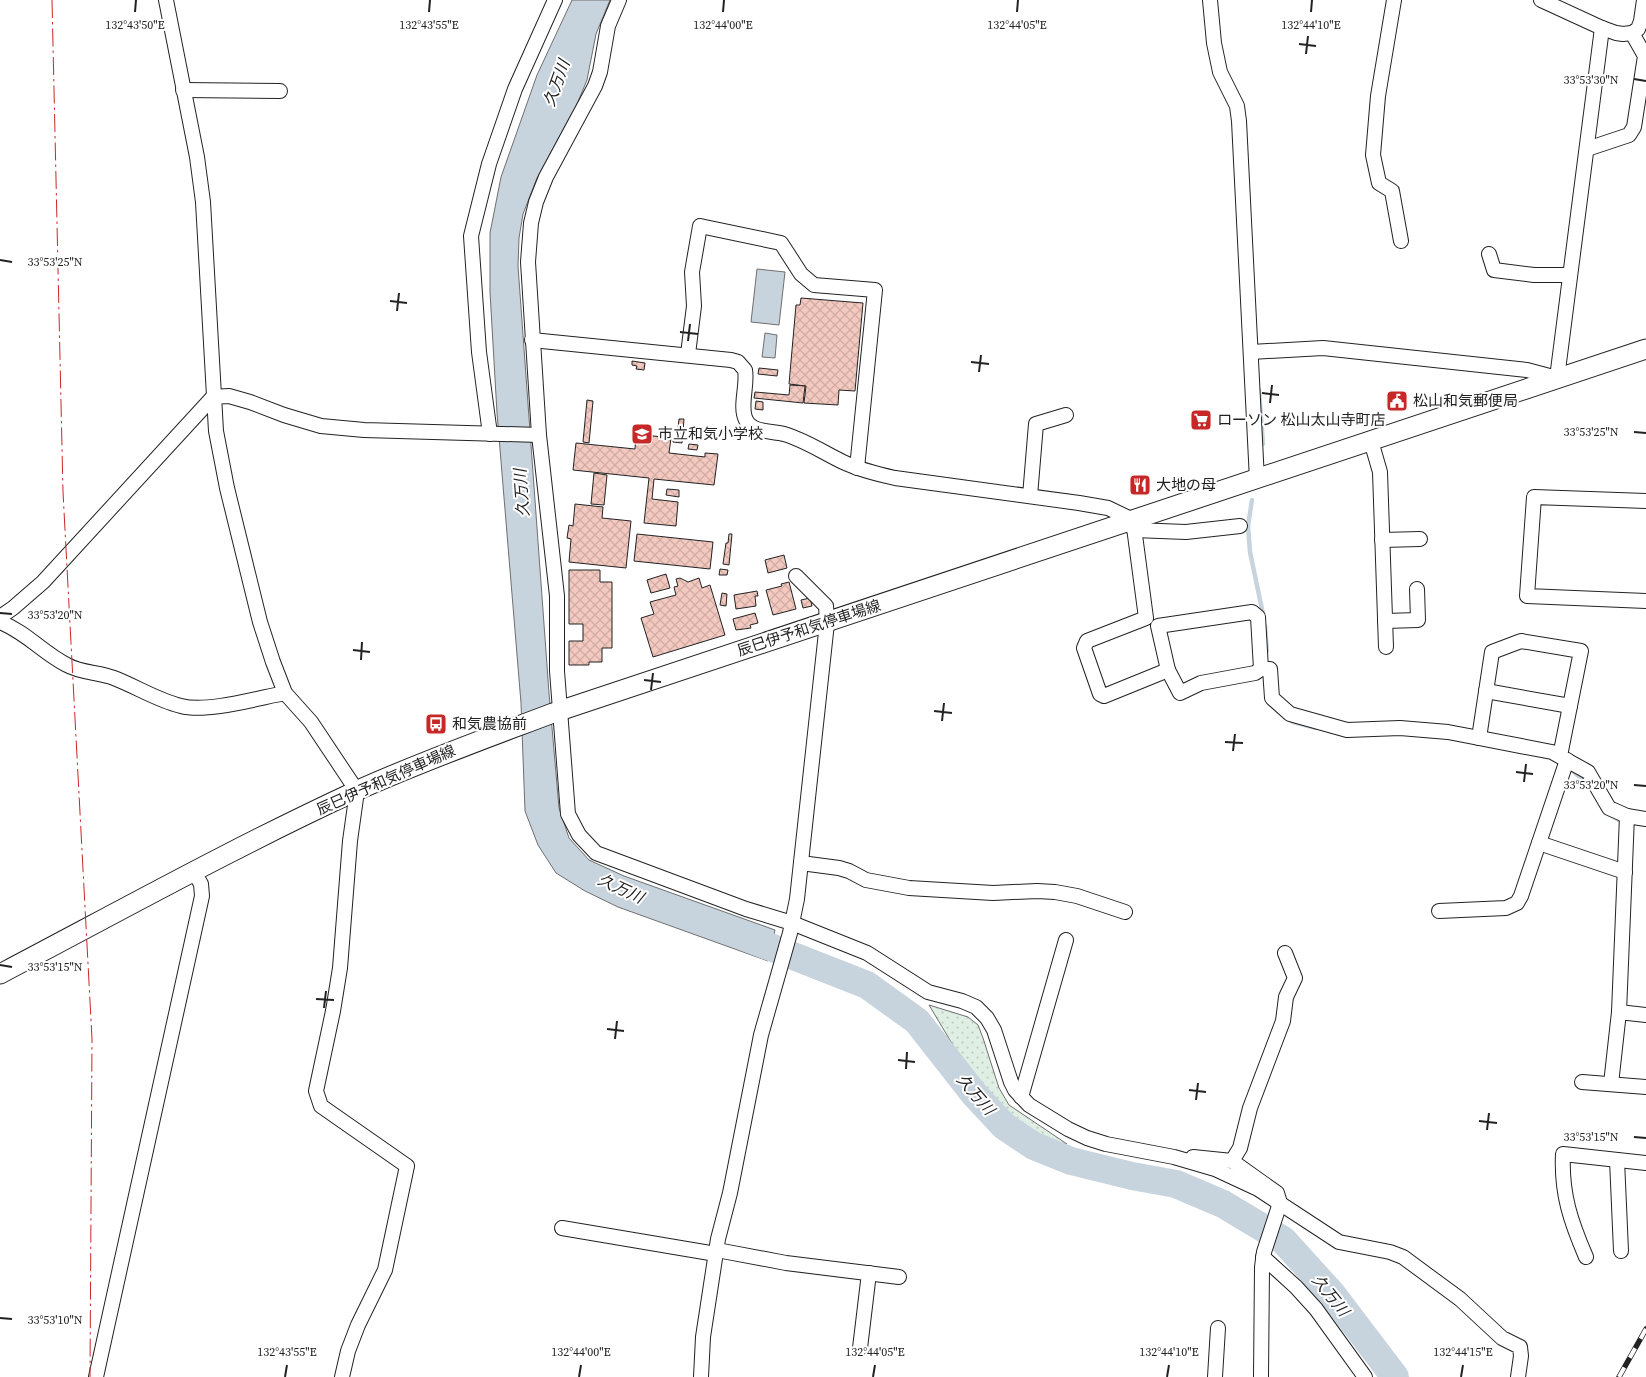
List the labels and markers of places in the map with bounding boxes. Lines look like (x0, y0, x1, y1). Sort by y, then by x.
public building icon: 松山和気郵便局 (1385, 389, 1409, 413)
place label: 松山和気郵便局 (1413, 390, 1518, 411)
supermarket icon: ローソン 松山太山寺町店 (1189, 408, 1213, 432)
place label: ローソン 松山太山寺町店 (1217, 409, 1386, 430)
school or university icon: 市立和気小学校 (630, 422, 654, 446)
place label: 市立和気小学校 (658, 423, 763, 444)
restaurant icon: 大地の母 (1128, 473, 1152, 497)
place label: 大地の母 (1156, 474, 1216, 495)
bus stop icon: 和気農協前 (424, 712, 448, 736)
place label: 和気農協前 (452, 713, 527, 734)

